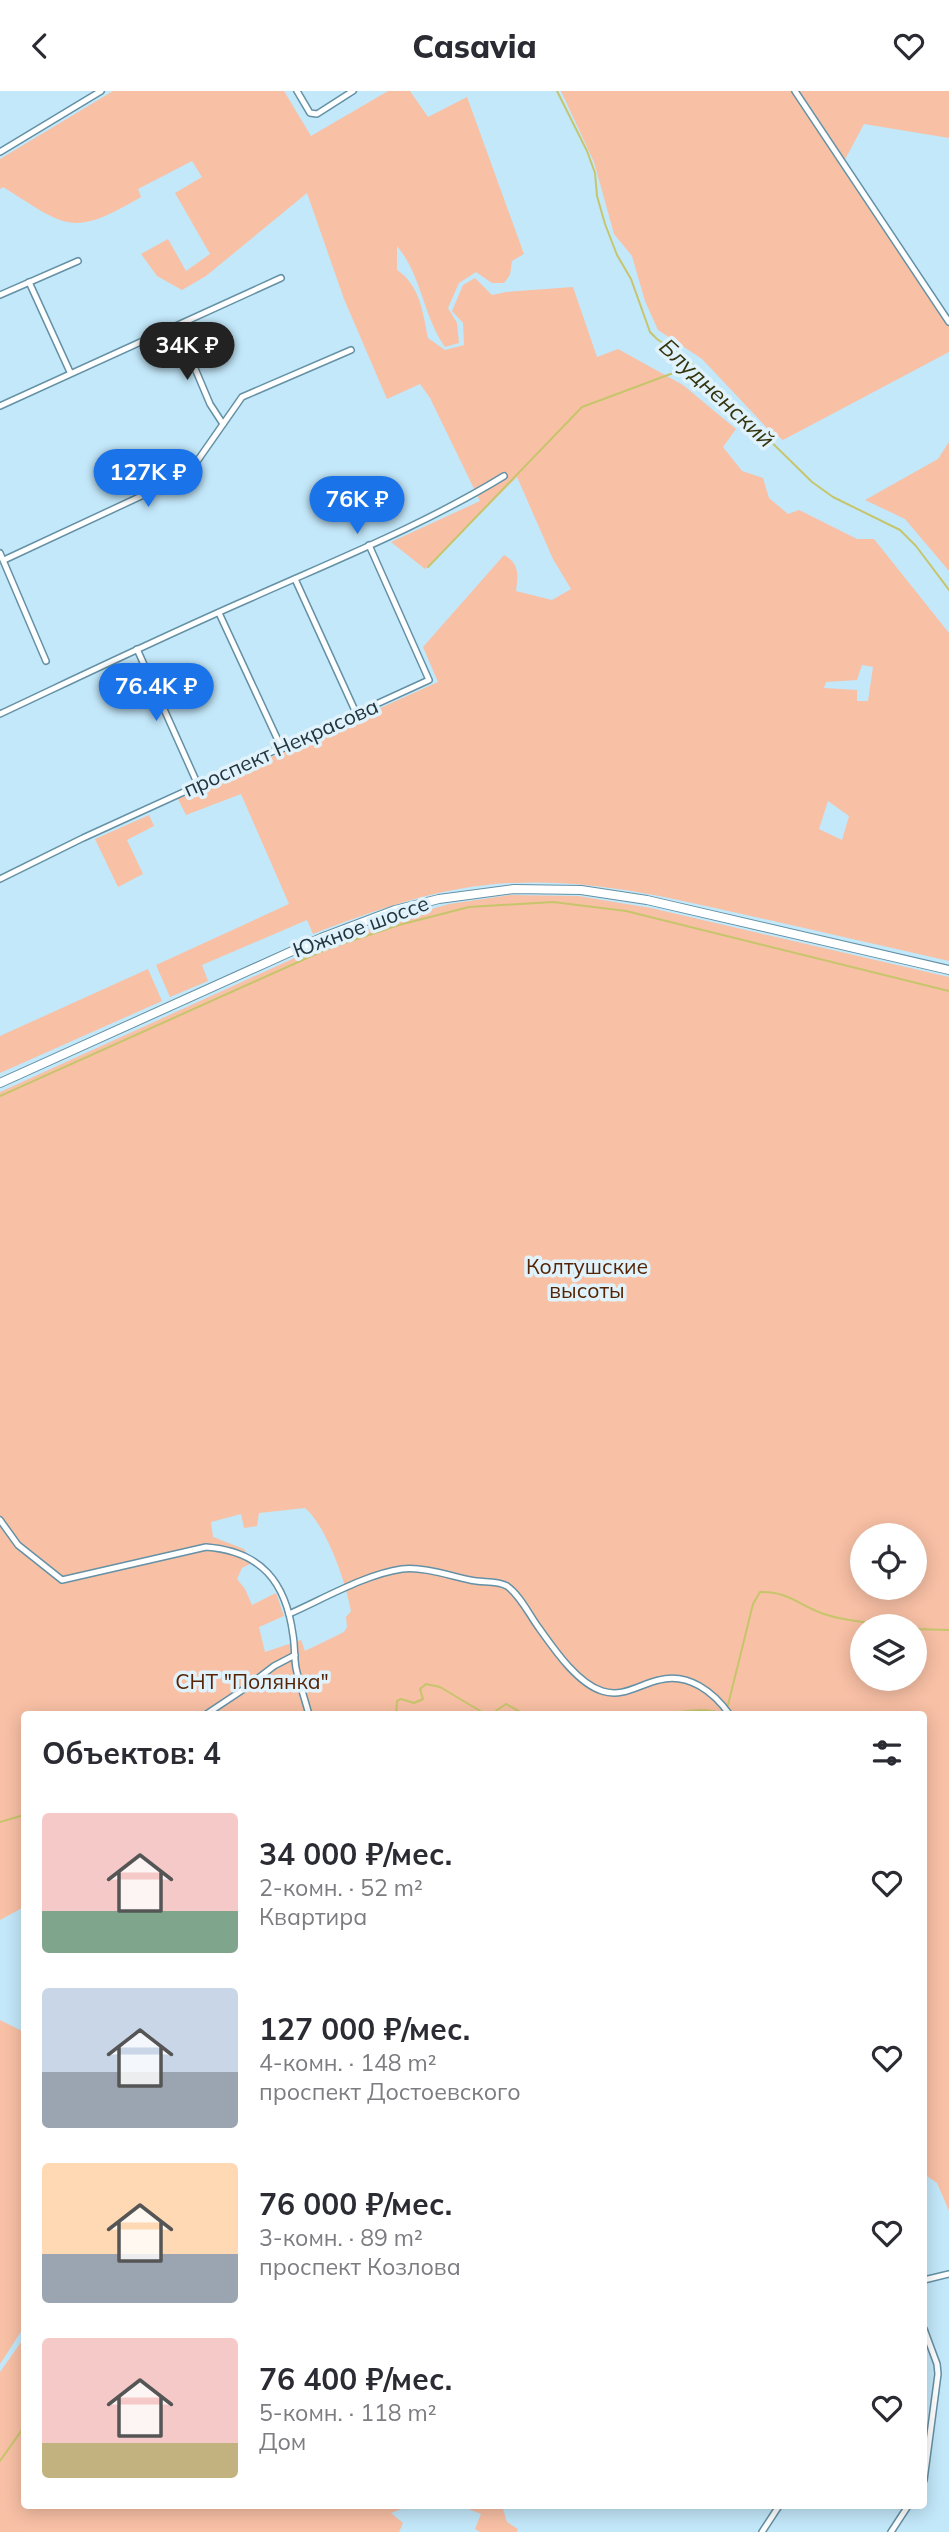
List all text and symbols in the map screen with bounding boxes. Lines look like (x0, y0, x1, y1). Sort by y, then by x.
text: Casavia (412, 26, 537, 66)
icon: back (21, 27, 59, 65)
icon: heart (890, 27, 928, 65)
pin: 34K ₽ (138, 323, 236, 382)
text: 34K ₽ (155, 330, 219, 359)
water label: Блудненский (654, 332, 781, 453)
pin: 127K ₽ (91, 449, 205, 509)
text: 127K ₽ (110, 457, 186, 486)
pin: 76K ₽ (308, 477, 406, 536)
text: 76K ₽ (325, 484, 389, 513)
pin: 76.4K ₽ (91, 663, 221, 723)
text: 76.4K ₽ (115, 671, 197, 700)
street label: проспект Некрасова (179, 692, 382, 802)
street label: Южное шоссе (289, 889, 432, 963)
park label: Колтушские высоты (526, 1253, 648, 1303)
map controls (850, 1523, 927, 1691)
button: locate (850, 1523, 927, 1600)
button: layers (850, 1614, 927, 1691)
park label: СНТ "Полянка" (175, 1668, 329, 1694)
text: Объектов: 4 (42, 1734, 221, 1772)
icon: filters (868, 1734, 906, 1772)
text: 34 000 ₽/мес. (259, 1835, 452, 1873)
icon: home (98, 1841, 182, 1925)
icon: heart (868, 1864, 906, 1902)
text: 2-комн. · 52 m² (259, 1873, 423, 1902)
text: Квартира (259, 1902, 367, 1931)
text: 127 000 ₽/мес. (259, 2010, 470, 2048)
icon: home (98, 2016, 182, 2100)
icon: heart (868, 2039, 906, 2077)
text: 4-комн. · 148 m² (259, 2048, 437, 2077)
text: проспект Достоевского (259, 2077, 521, 2106)
text: 76 000 ₽/мес. (259, 2185, 452, 2223)
icon: home (98, 2191, 182, 2275)
icon: heart (868, 2214, 906, 2252)
text: 3-комн. · 89 m² (259, 2223, 423, 2252)
text: проспект Козлова (259, 2252, 461, 2281)
text: 76 400 ₽/мес. (259, 2360, 452, 2398)
icon: home (98, 2366, 182, 2450)
icon: heart (868, 2389, 906, 2427)
text: 5-комн. · 118 m² (259, 2398, 437, 2427)
text: Дом (259, 2427, 306, 2456)

